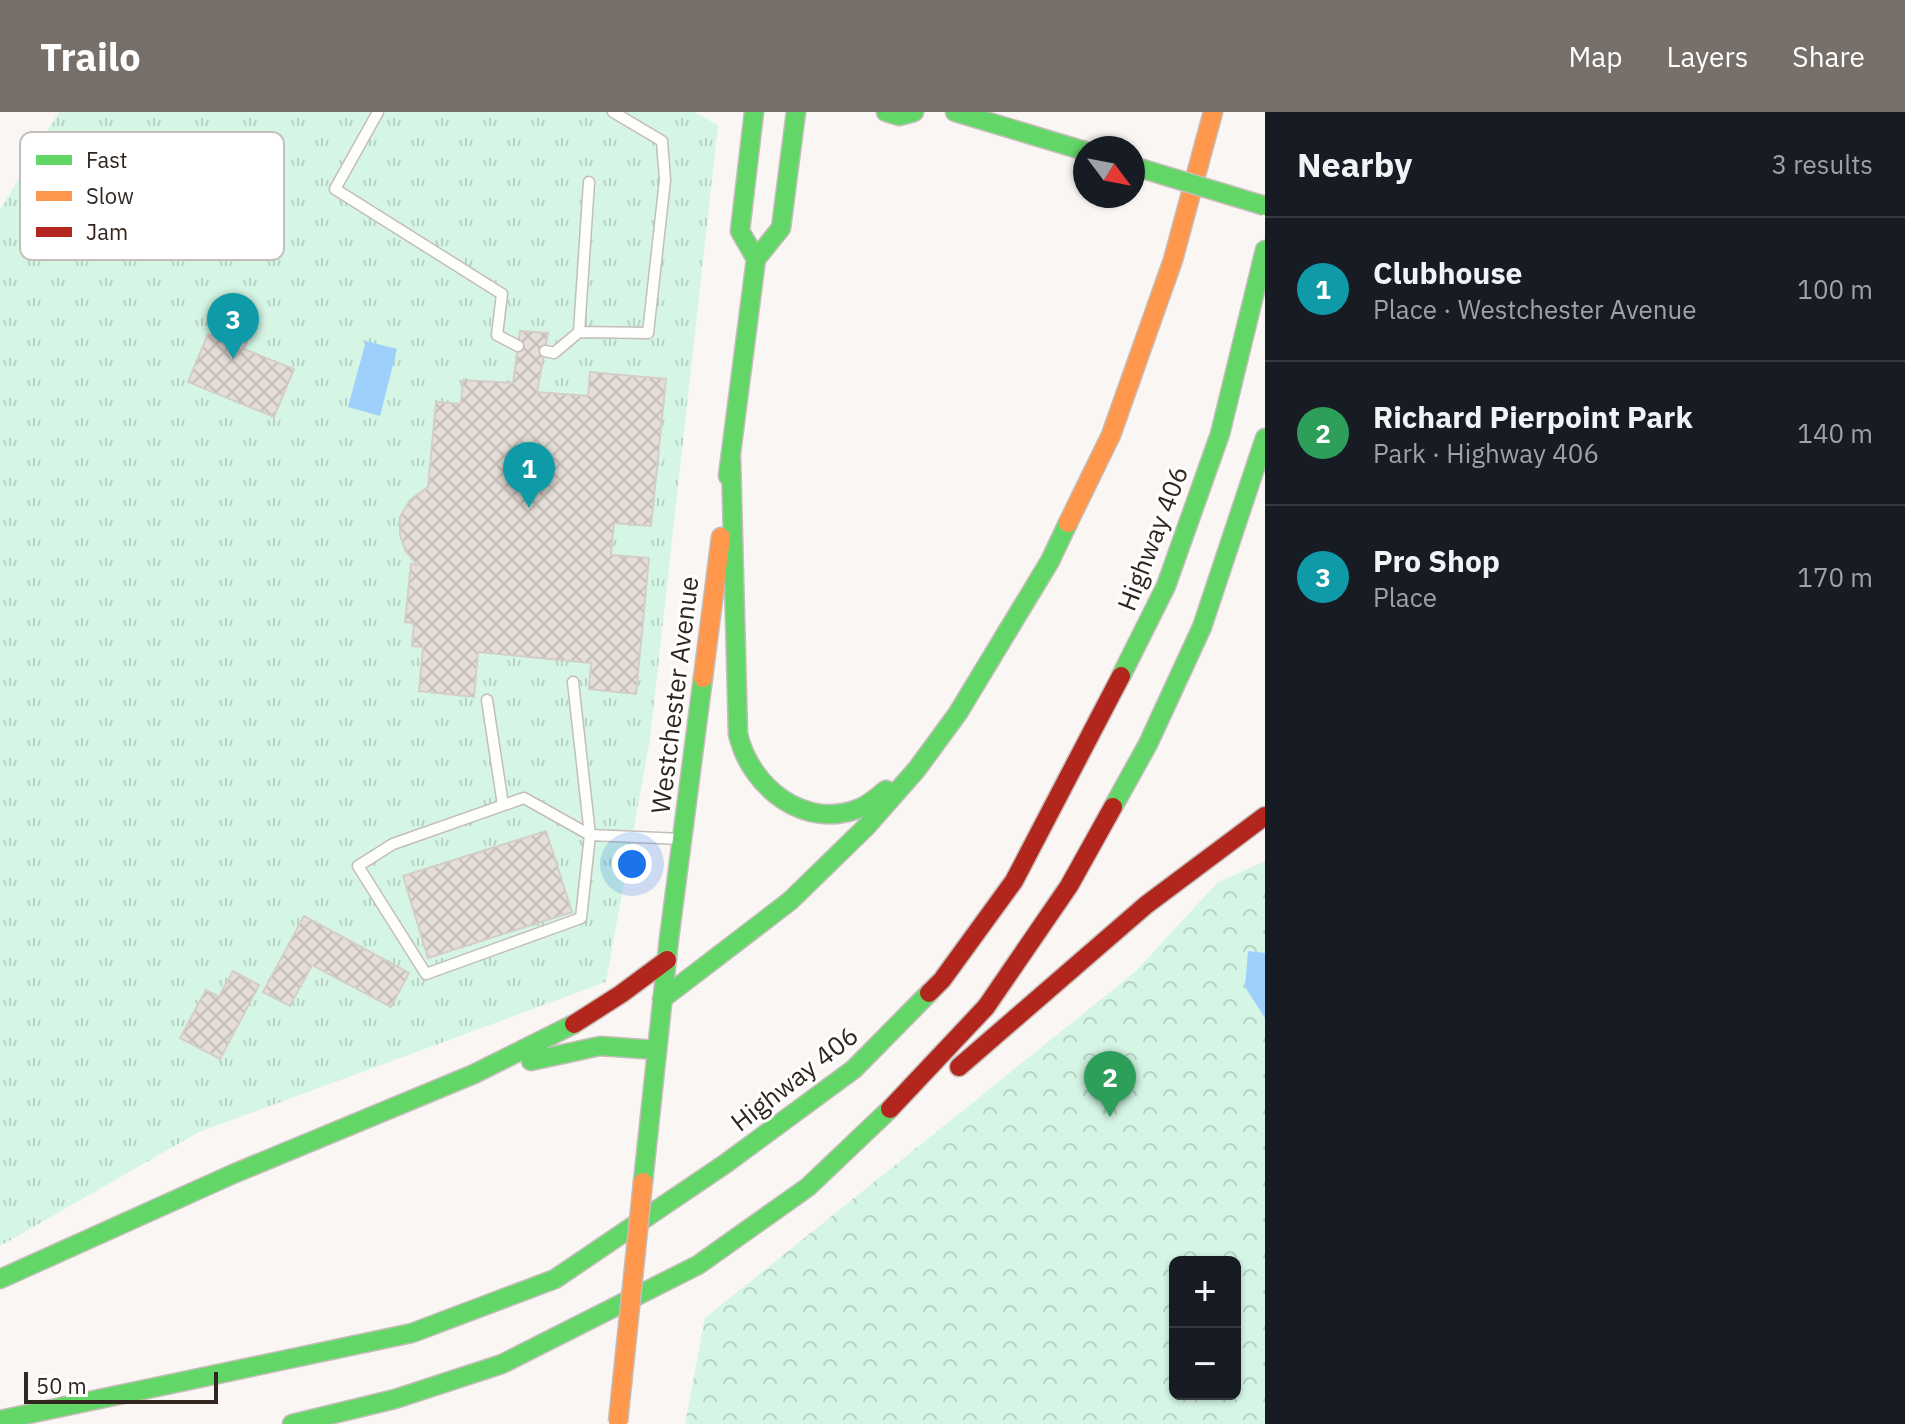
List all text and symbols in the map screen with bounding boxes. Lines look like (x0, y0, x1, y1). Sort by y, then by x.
text: Trailo (40, 32, 141, 81)
text: Map (1568, 38, 1622, 75)
text: Layers (1666, 38, 1748, 75)
text: Share (1792, 38, 1865, 75)
legend (20, 132, 284, 260)
north arrow (1073, 136, 1145, 208)
text: Nearby (1297, 142, 1412, 186)
text: Fast (86, 145, 127, 174)
text: 3 results (1771, 147, 1873, 181)
text: Slow (86, 181, 134, 210)
text: Jam (86, 217, 128, 246)
text: Clubhouse (1373, 253, 1522, 292)
text: 1 (1315, 272, 1331, 306)
text: 100 m (1797, 272, 1873, 306)
text: Place · Westchester Avenue (1373, 292, 1697, 326)
pin: 3 (207, 293, 259, 359)
text: Richard Pierpoint Park (1373, 397, 1693, 436)
text: 2 (1315, 416, 1331, 450)
text: 140 m (1797, 416, 1873, 450)
text: Park · Highway 406 (1373, 436, 1599, 470)
pin: 1 (503, 442, 555, 508)
street label: Highway 406 (1109, 461, 1195, 615)
text: Pro Shop (1373, 541, 1500, 580)
text: 3 (1315, 560, 1331, 594)
text: 170 m (1797, 560, 1873, 594)
street label: Westchester Avenue (643, 574, 705, 816)
text: Place (1373, 580, 1437, 614)
your location (612, 844, 652, 884)
street label: Highway 406 (723, 1018, 865, 1138)
pin: 2 (1084, 1051, 1136, 1117)
map controls (1169, 1256, 1241, 1400)
button: + (1169, 1256, 1241, 1328)
button: − (1169, 1328, 1241, 1400)
scale bar (24, 1368, 218, 1404)
text: 50 m (36, 1371, 87, 1400)

